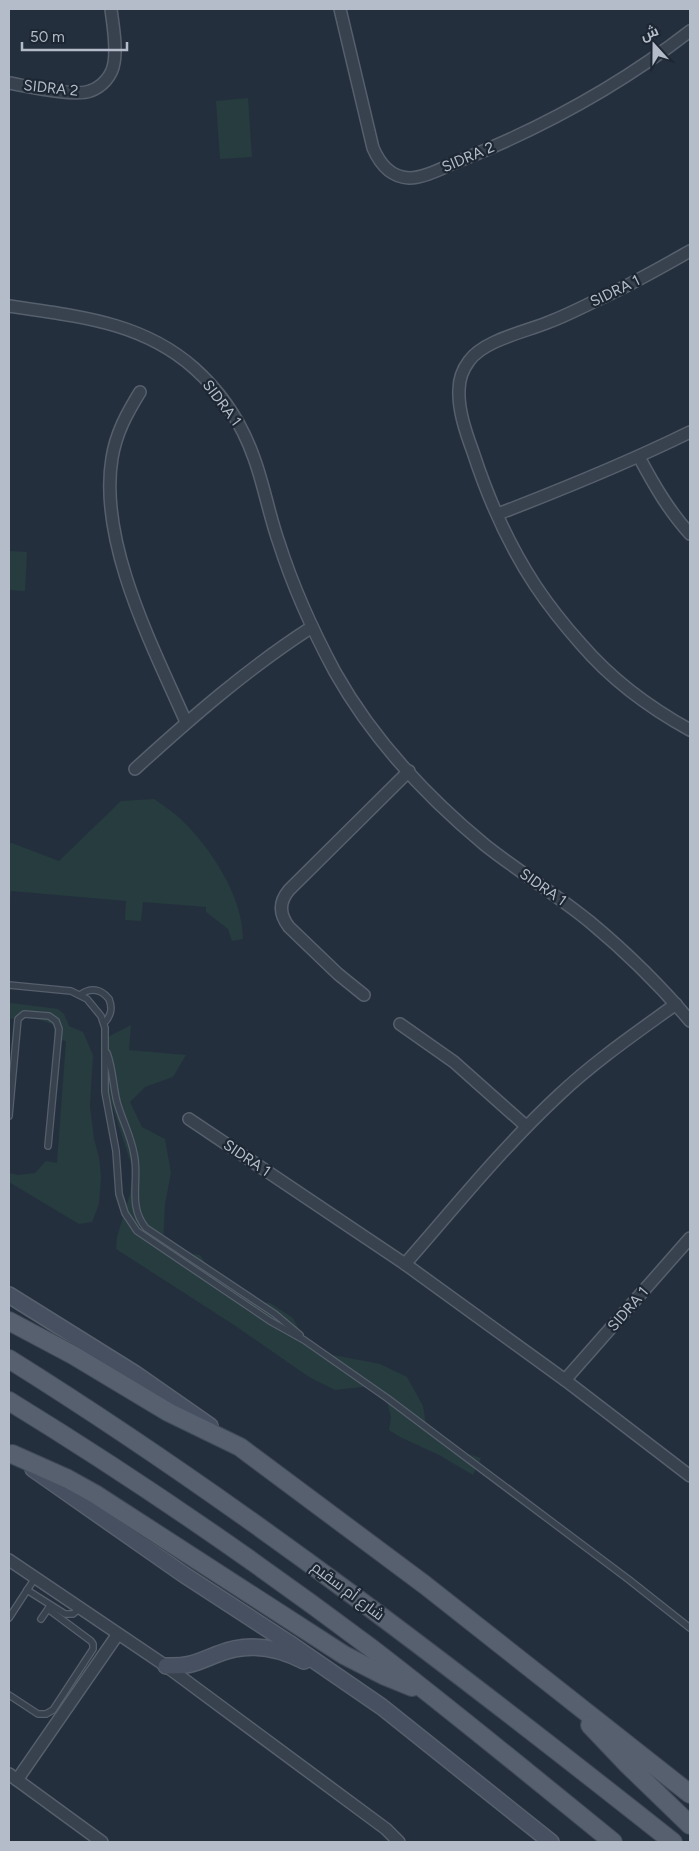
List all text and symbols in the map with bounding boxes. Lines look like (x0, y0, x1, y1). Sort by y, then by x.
scale bar (22, 20, 128, 52)
north arrow (629, 20, 679, 70)
text: ش (638, 22, 661, 44)
text: 50 m (30, 28, 65, 46)
street label: SIDRA 2 (23, 76, 79, 100)
street label: SIDRA 2 (439, 138, 497, 176)
street label: SIDRA 1 (587, 271, 643, 311)
street label: SIDRA 1 (199, 376, 245, 430)
street label: SIDRA 1 (516, 864, 570, 910)
street label: SIDRA 1 (220, 1136, 274, 1180)
street label: SIDRA 1 (604, 1283, 652, 1335)
street label: شارع أم سقيم (307, 1557, 388, 1626)

